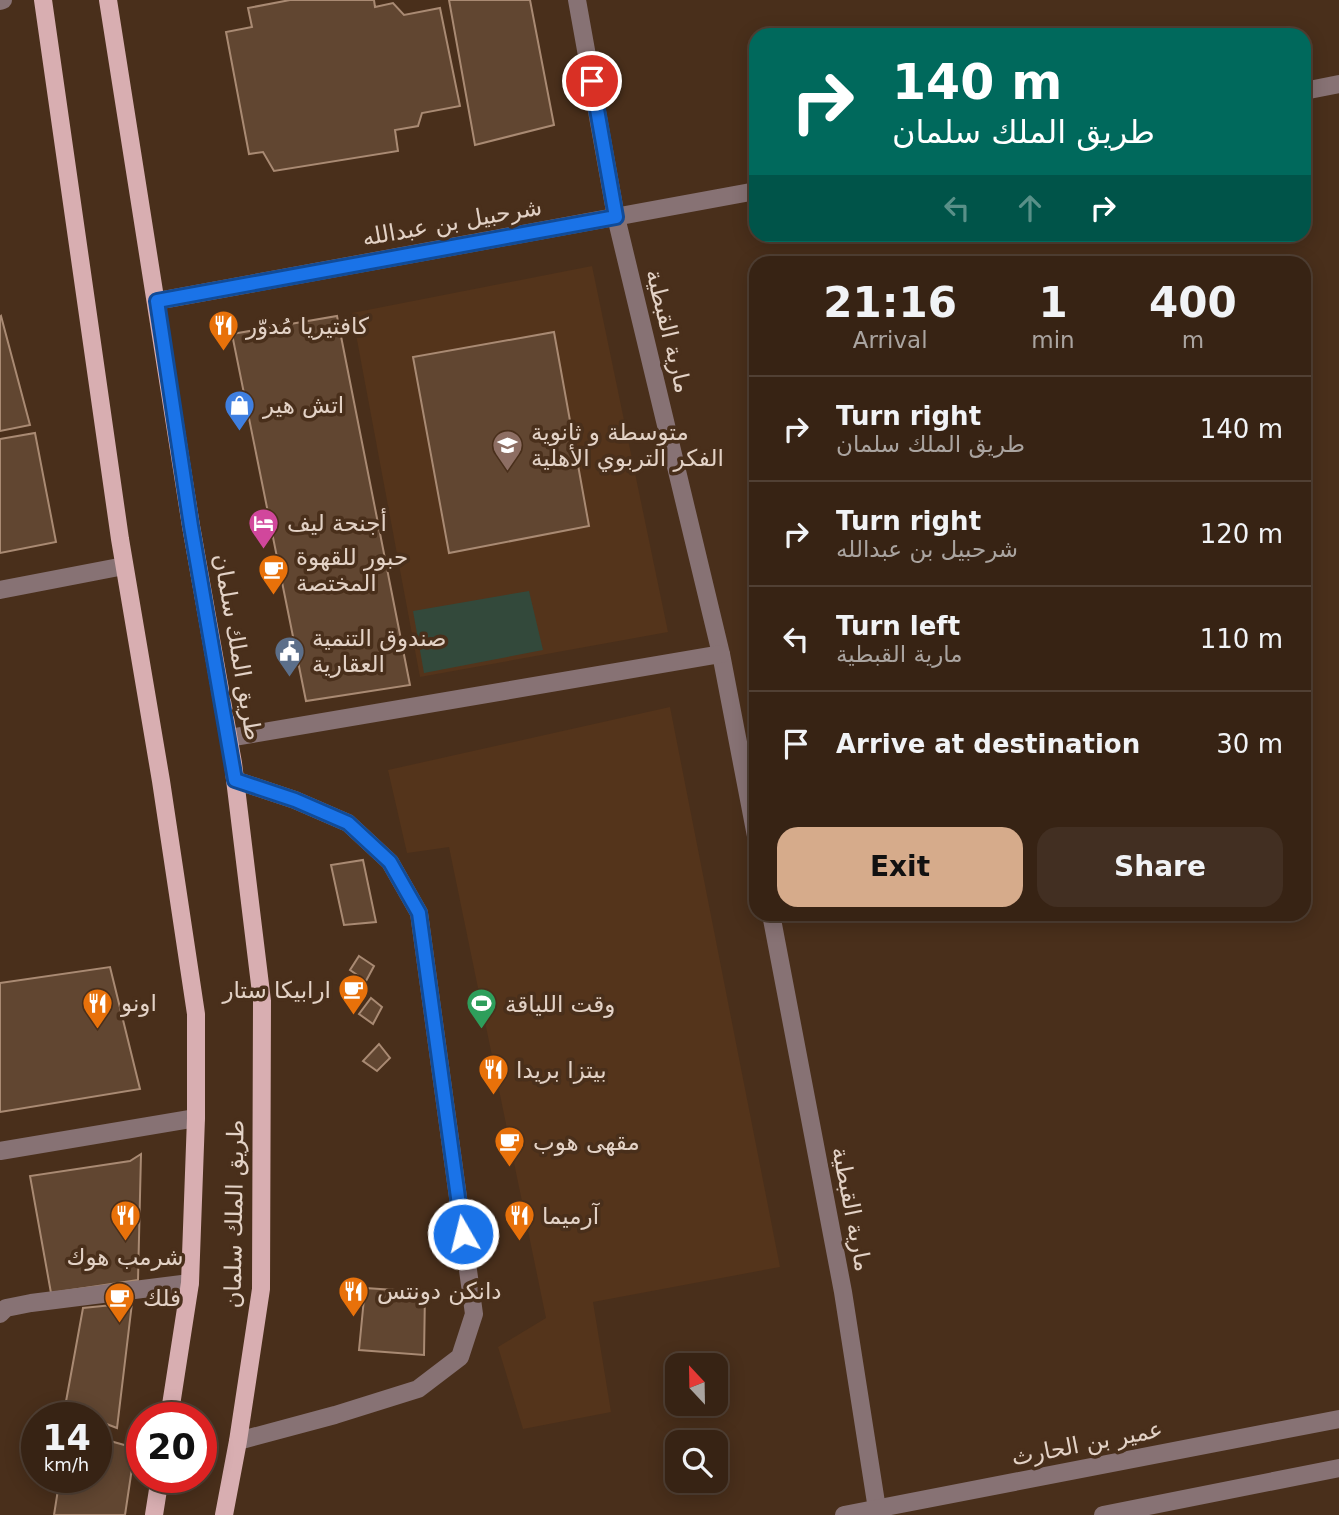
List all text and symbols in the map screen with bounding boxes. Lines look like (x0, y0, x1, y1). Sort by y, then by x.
pin (562, 51, 622, 111)
text: 140 m (892, 54, 1062, 111)
icon: right (777, 56, 868, 147)
icon: arrive (573, 62, 611, 100)
text: طريق الملك سلمان (892, 113, 1155, 151)
icon: left (938, 189, 976, 227)
icon: ahead (1011, 189, 1049, 227)
icon: right (1084, 189, 1122, 227)
street label: شرحبيل بن عبدالله (360, 193, 544, 252)
street label: مارية القبطية (640, 266, 697, 396)
text: 21:16 (823, 278, 957, 327)
text: 1 (1038, 278, 1068, 327)
text: 400 (1149, 278, 1237, 327)
restaurant icon: كافتيريا مُدوّر (206, 309, 240, 353)
place label: كافتيريا مُدوّر (245, 313, 369, 340)
text: Arrival (853, 327, 928, 353)
text: min (1031, 327, 1075, 353)
text: m (1182, 327, 1204, 353)
shop icon: اتش هير (223, 388, 257, 432)
place label: اتش هير (262, 392, 344, 419)
text: Turn right (836, 401, 981, 431)
icon: right (777, 410, 815, 448)
text: 140 m (1200, 414, 1283, 444)
place label: متوسطة و ثانوية الفكر التربوي الأهلية (531, 419, 724, 472)
school or university icon: متوسطة و ثانوية الفكر التربوي الأهلية (491, 428, 525, 472)
text: طريق الملك سلمان (836, 431, 1025, 457)
hotel icon: أجنحة ليف (247, 506, 281, 550)
text: Turn right (836, 506, 981, 536)
place label: أجنحة ليف (287, 508, 387, 536)
icon: right (777, 515, 815, 553)
text: 120 m (1200, 519, 1283, 549)
text: شرحبيل بن عبدالله (836, 536, 1018, 562)
place label: حبور للقهوة المختصة (296, 544, 408, 596)
street label: طريق الملك سلمان (208, 552, 267, 742)
cafe icon: حبور للقهوة المختصة (256, 553, 290, 597)
text: Turn left (836, 611, 960, 641)
icon: left (777, 620, 815, 658)
text: 110 m (1200, 624, 1283, 654)
place label: صندوق التنمية العقارية (312, 625, 447, 678)
public building icon: صندوق التنمية العقارية (272, 634, 306, 678)
text: مارية القبطية (836, 641, 963, 667)
icon: arrive (777, 725, 815, 763)
text: Arrive at destination (836, 729, 1140, 759)
text: 30 m (1216, 729, 1283, 759)
button: Exit (777, 827, 1023, 907)
button: Share (1037, 827, 1283, 907)
cafe icon: ارابيكا ستار (337, 973, 371, 1017)
place label: ارابيكا ستار (221, 977, 331, 1004)
restaurant icon: اونو (81, 986, 115, 1030)
sports icon: وقت اللياقة (465, 987, 499, 1031)
place label: اونو (120, 990, 157, 1017)
place label: وقت اللياقة (505, 991, 615, 1018)
restaurant icon: بيتزا بريدا (476, 1053, 510, 1097)
place label: بيتزا بريدا (516, 1057, 607, 1084)
street label: طريق الملك سلمان (219, 1119, 250, 1309)
cafe icon: مقهى هوب (493, 1125, 527, 1169)
place label: مقهى هوب (533, 1129, 640, 1156)
street label: مارية القبطية (826, 1144, 877, 1274)
position arrow (426, 1197, 500, 1271)
restaurant icon: شرمب هوك (108, 1199, 142, 1243)
restaurant icon: آرميما (502, 1199, 536, 1243)
place label: آرميما (542, 1202, 601, 1230)
place label: شرمب هوك (66, 1244, 184, 1271)
restaurant icon: دانكن دونتس (337, 1274, 371, 1318)
place label: دانكن دونتس (377, 1278, 502, 1305)
cafe icon: فلك (103, 1281, 137, 1325)
place label: فلك (143, 1285, 181, 1311)
north arrow (665, 1353, 728, 1416)
map controls (665, 1353, 728, 1493)
speed limit sign: 20 (126, 1402, 217, 1493)
street label: عمير بن الحارث (1009, 1416, 1165, 1471)
text: 14 (42, 1418, 91, 1458)
button: search (665, 1430, 728, 1493)
text: km/h (44, 1454, 89, 1475)

